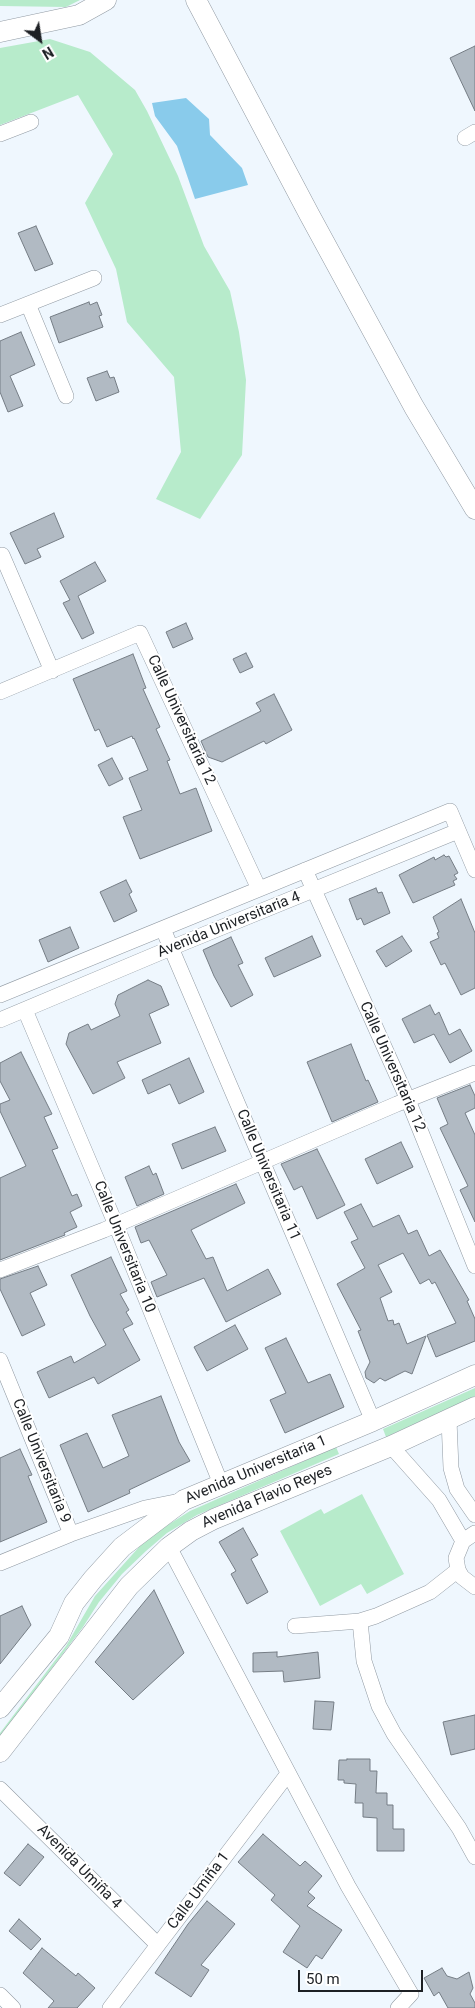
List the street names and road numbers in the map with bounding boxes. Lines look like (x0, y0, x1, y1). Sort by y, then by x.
street label: Calle Universitaria 12 (143, 652, 219, 788)
street label: Avenida Universitaria 4 (155, 888, 303, 962)
street label: Calle Universitaria 12 (355, 999, 429, 1135)
street label: Calle Universitaria 11 (232, 1107, 304, 1243)
street label: Calle Universitaria 10 (89, 1178, 159, 1316)
street label: Calle Universitaria 9 (8, 1396, 74, 1526)
street label: Avenida Universitaria 1 (182, 1432, 330, 1508)
street label: Avenida Flavio Reyes (199, 1461, 335, 1533)
street label: Avenida Umiña 4 (33, 1821, 125, 1913)
street label: Calle Umiña 1 (164, 1849, 234, 1933)

